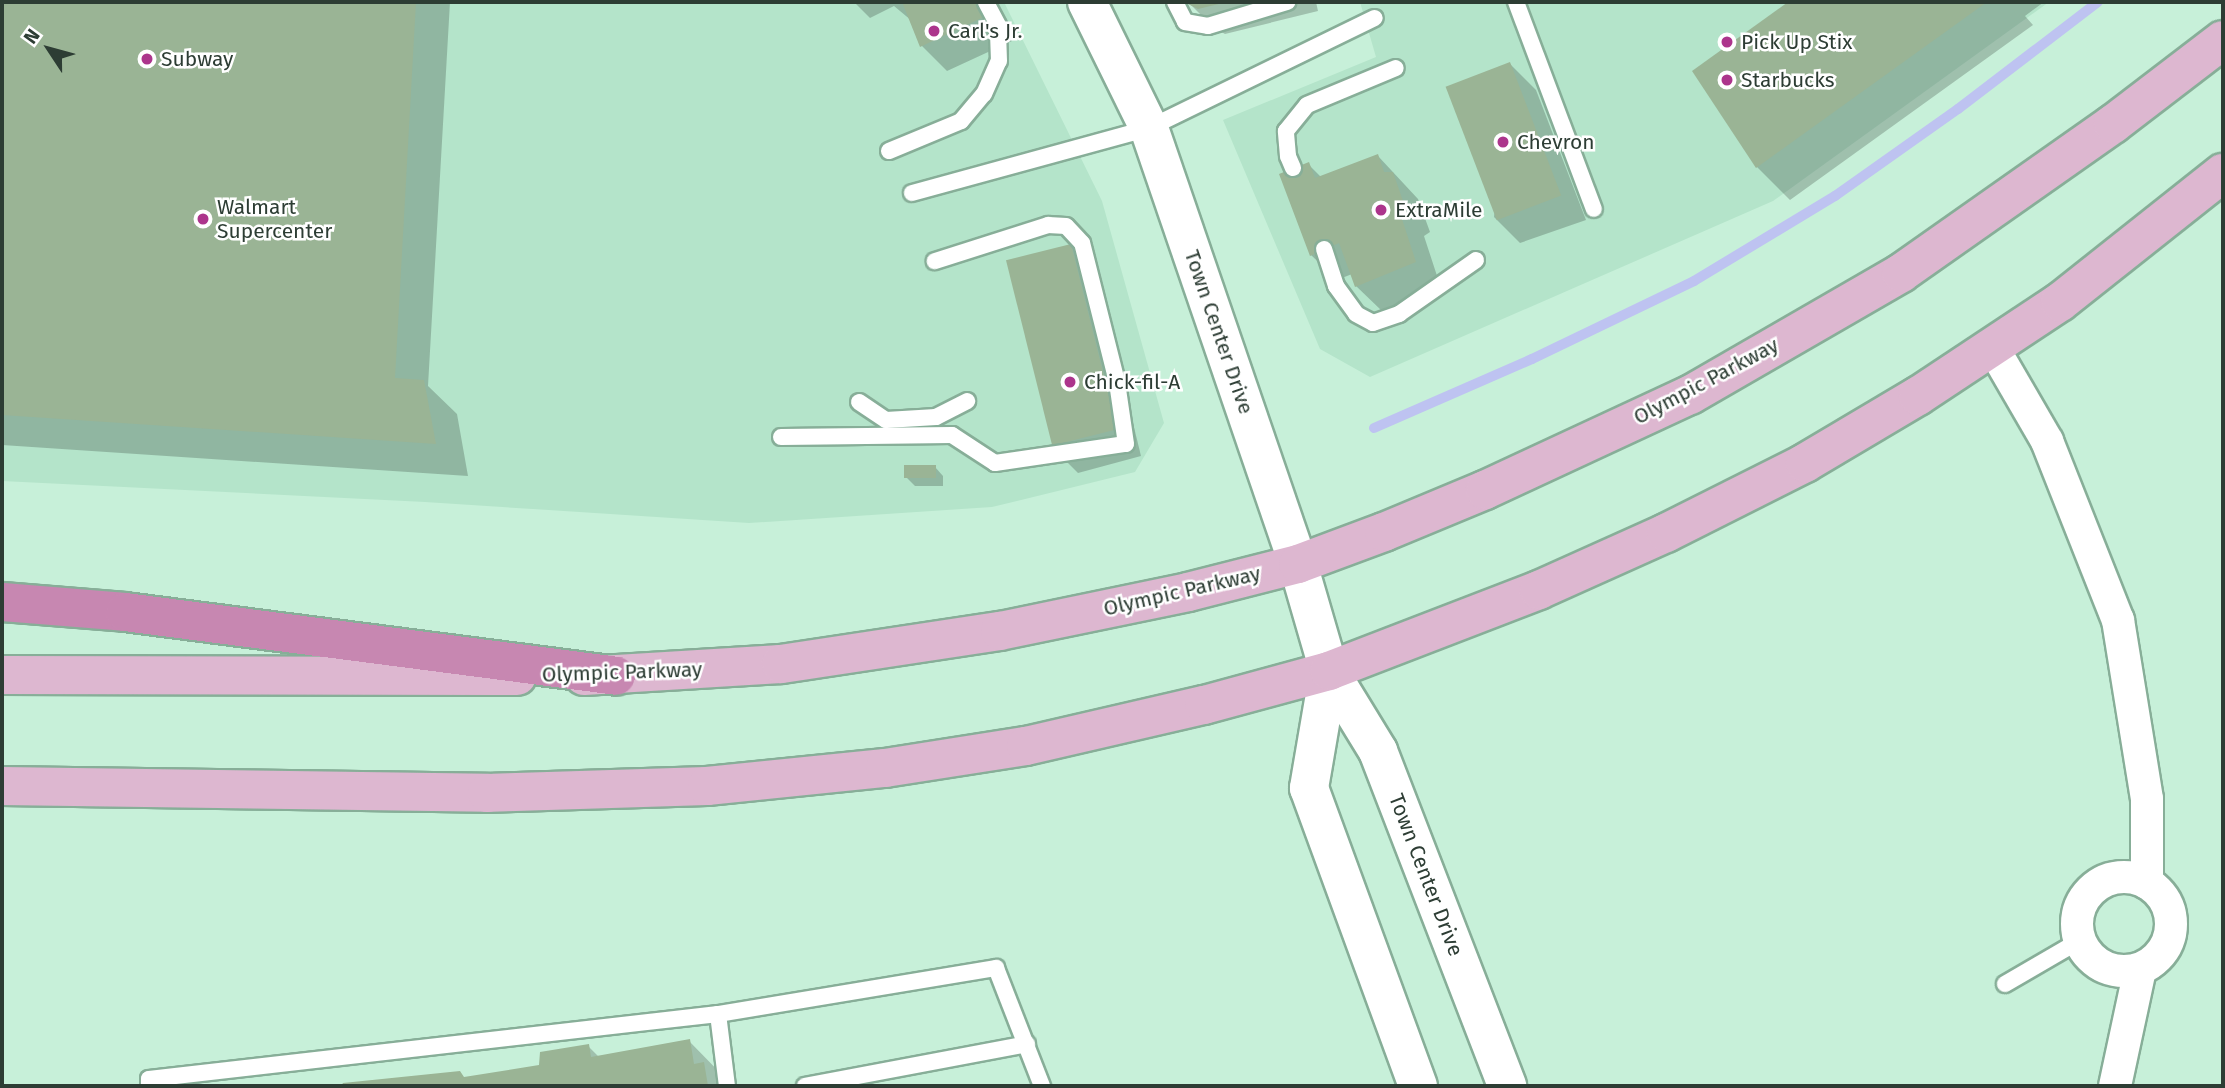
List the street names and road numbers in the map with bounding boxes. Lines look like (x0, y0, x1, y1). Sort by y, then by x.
street label: Town Center Drive (1179, 247, 1259, 417)
street label: Olympic Parkway (1629, 332, 1783, 430)
street label: Olympic Parkway (1101, 561, 1263, 621)
street label: Olympic Parkway (541, 657, 703, 687)
street label: Town Center Drive (1383, 790, 1469, 960)

